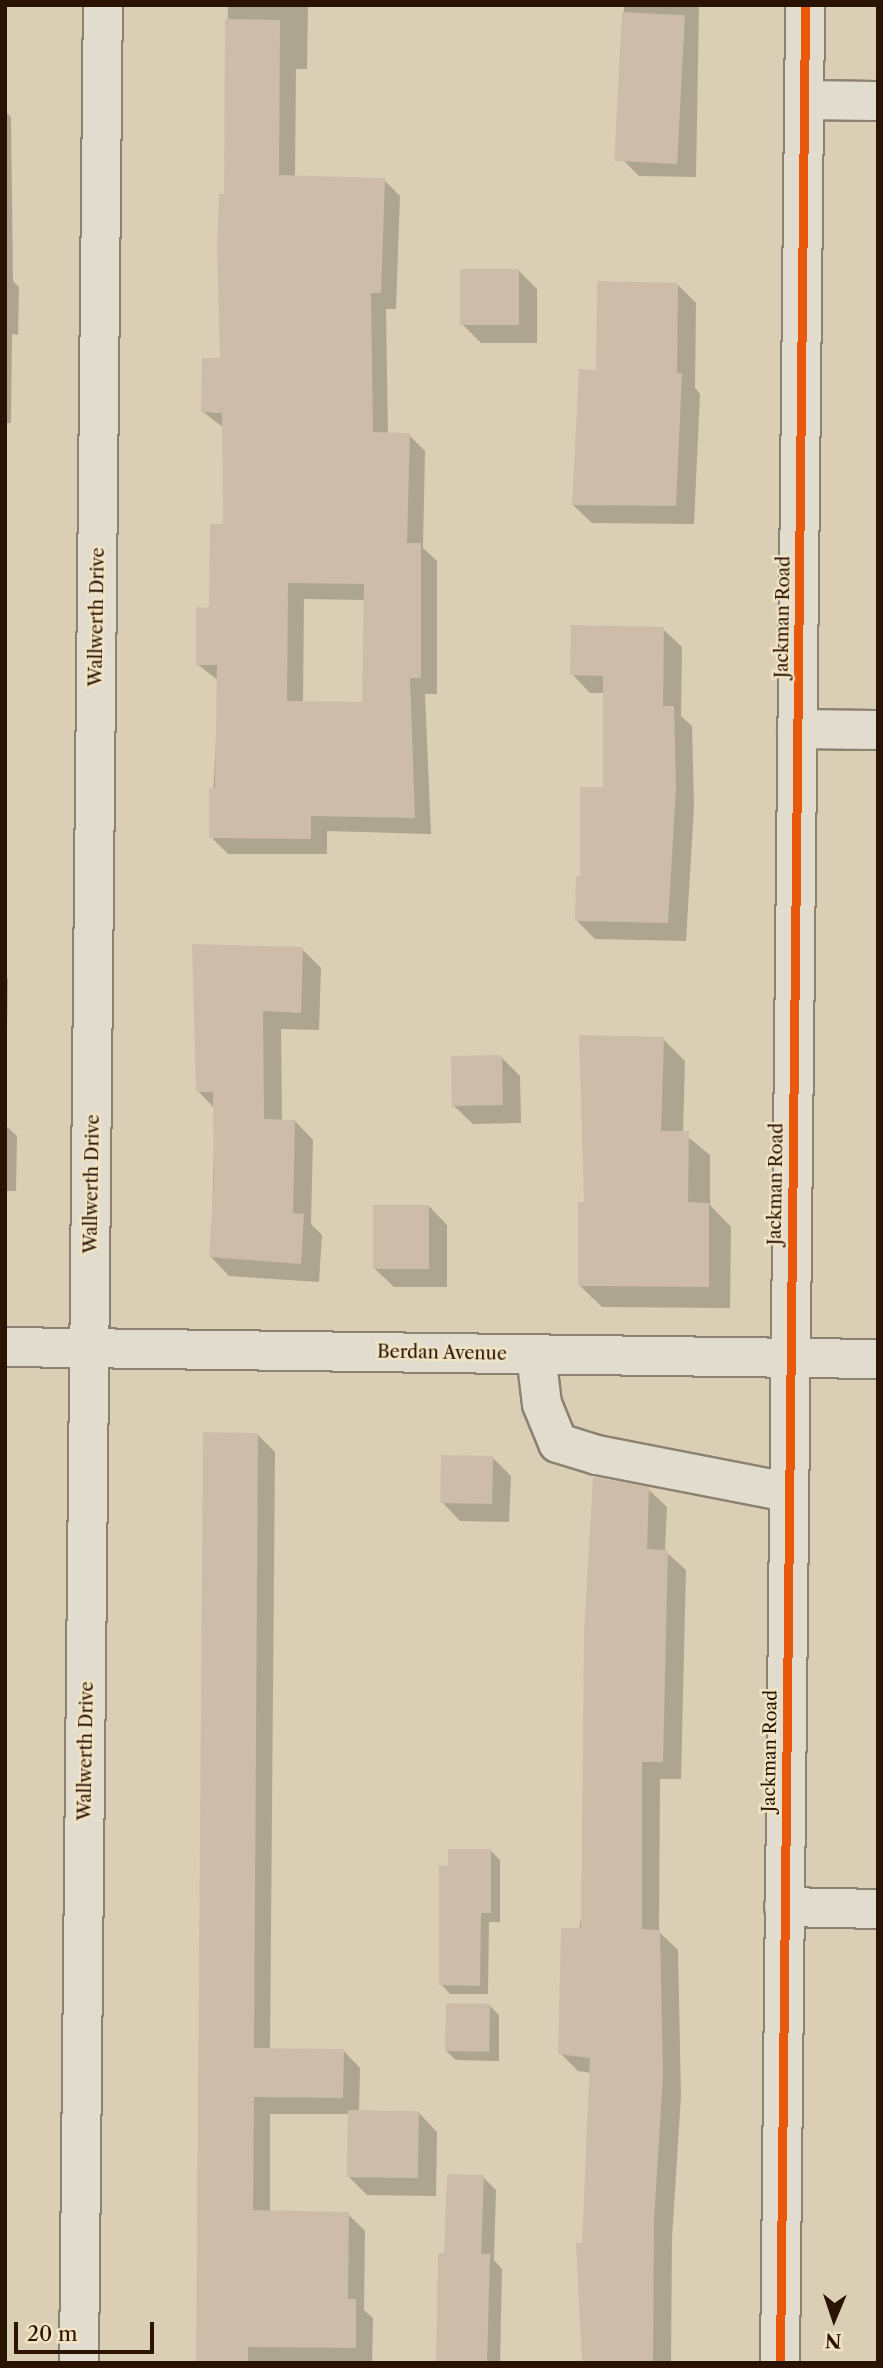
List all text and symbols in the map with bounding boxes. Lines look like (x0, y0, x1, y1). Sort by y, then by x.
street label: Wallwerth Drive (85, 547, 109, 687)
street label: Jackman Road (771, 556, 795, 678)
street label: Wallwerth Drive (80, 1114, 104, 1254)
street label: Jackman Road (764, 1123, 788, 1245)
street label: Berdan Avenue (377, 1341, 507, 1365)
street label: Wallwerth Drive (74, 1681, 98, 1821)
street label: Jackman Road (758, 1690, 782, 1812)
north arrow (799, 2284, 869, 2354)
scale bar (18, 2308, 158, 2352)
text: 20 m (27, 2321, 78, 2346)
text: N (825, 2329, 842, 2352)

